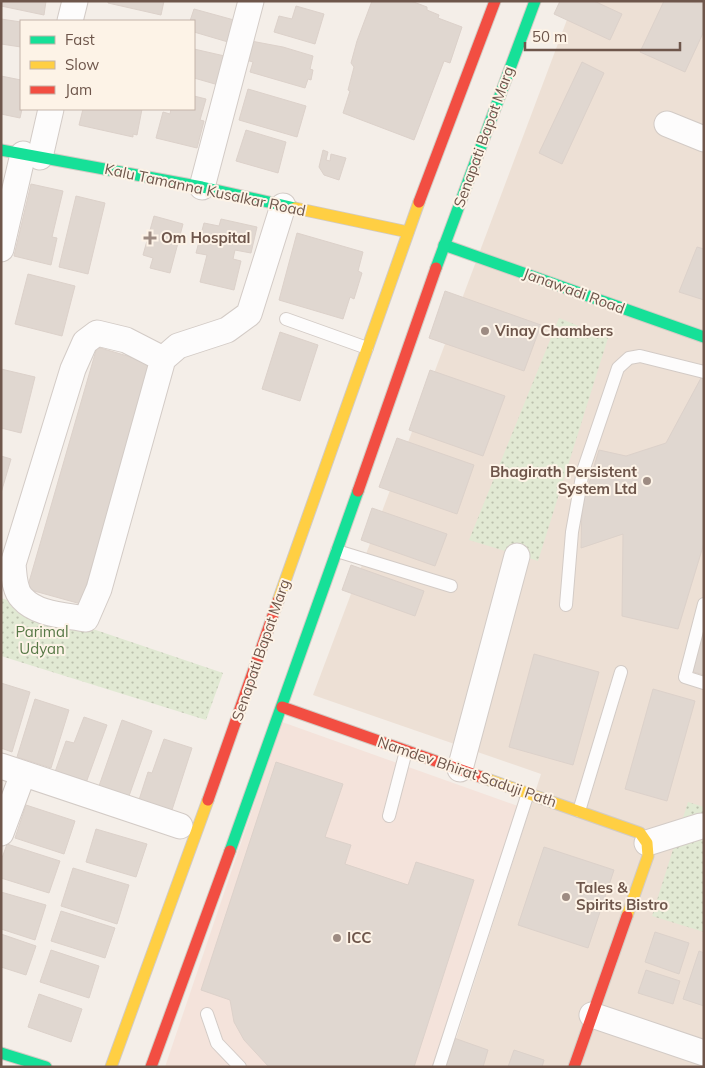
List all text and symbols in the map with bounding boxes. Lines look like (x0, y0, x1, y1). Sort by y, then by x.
legend (20, 20, 195, 110)
scale bar (525, 20, 680, 52)
text: 50 m (532, 27, 567, 46)
text: Fast (65, 30, 95, 49)
text: Slow (65, 55, 99, 74)
street label: Senapati Bapat Marg (449, 64, 518, 210)
text: Jam (65, 80, 92, 99)
street label: Kalu Tamanna Kusalkar Road (103, 159, 307, 220)
place label: Om Hospital (161, 228, 251, 247)
marker: Om Hospital (143, 231, 157, 245)
street label: Janawadi Road (521, 263, 628, 318)
place label: Vinay Chambers (494, 321, 613, 340)
marker: Vinay Chambers (479, 325, 491, 337)
place label: Bhagirath Persistent System Ltd (490, 462, 637, 498)
marker: Bhagirath Persistent System Ltd (641, 475, 653, 487)
street label: Senapati Bapat Marg (227, 576, 294, 723)
park label: Parimal Udyan (15, 622, 69, 658)
street label: Namdev Bhirat Saduji Path (375, 732, 559, 811)
place label: Tales & Spirits Bistro (576, 878, 668, 914)
marker: Tales & Spirits Bistro (560, 891, 572, 903)
place label: ICC (347, 928, 371, 947)
marker: ICC (331, 932, 343, 944)

